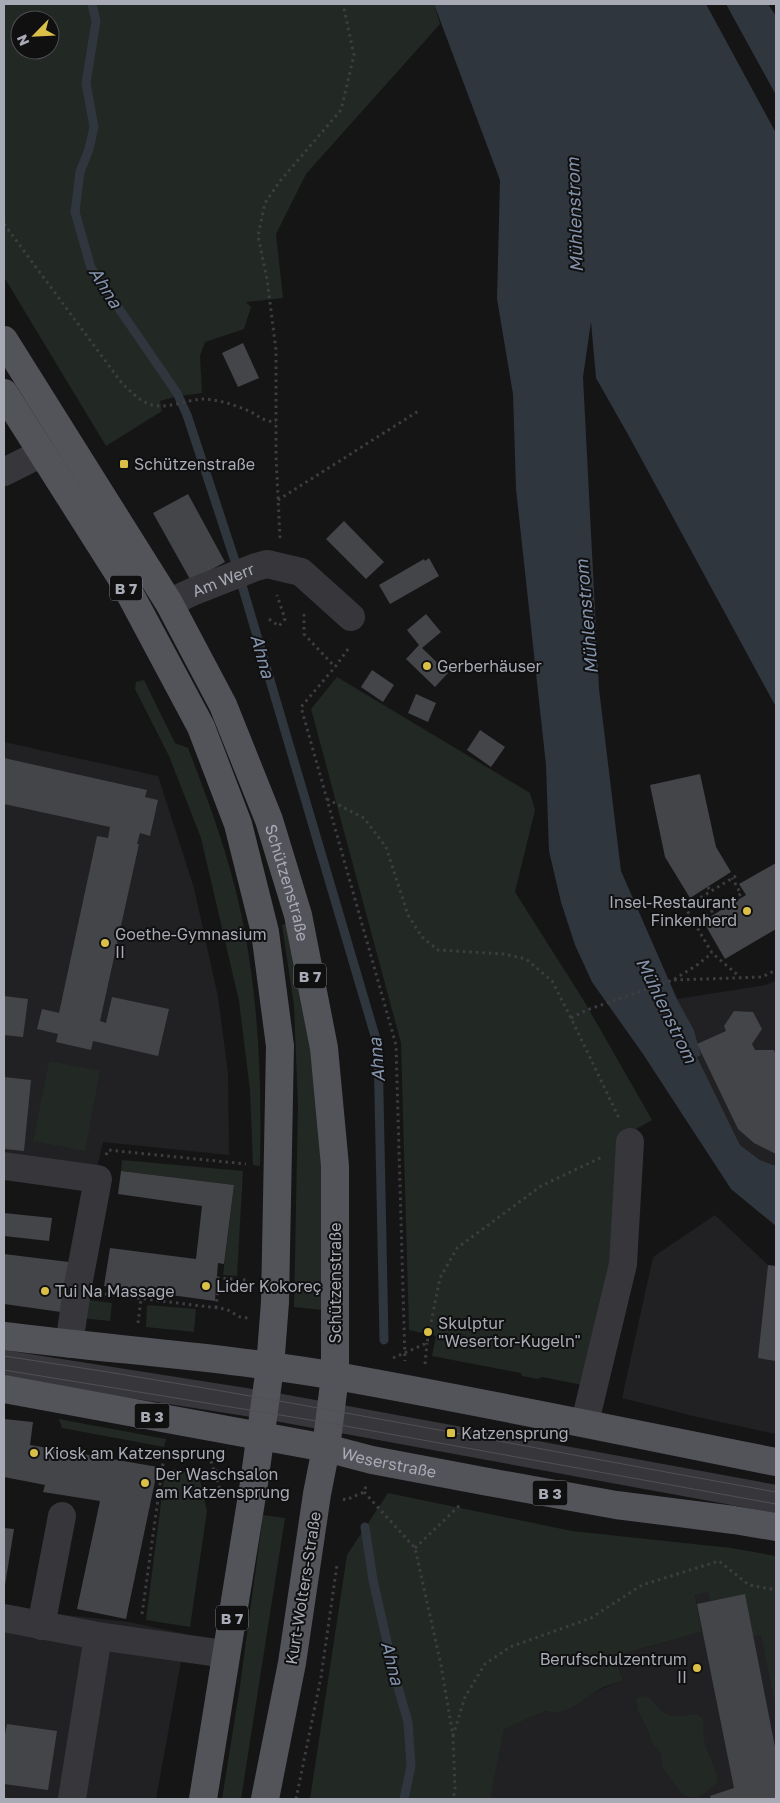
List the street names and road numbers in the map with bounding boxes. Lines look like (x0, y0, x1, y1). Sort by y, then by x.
street label: Am Werr (189, 559, 257, 601)
road number: B 7 (110, 576, 142, 600)
street label: Schützenstraße (261, 822, 313, 943)
road number: B 7 (294, 964, 326, 988)
street label: Schützenstraße (325, 1222, 345, 1344)
road number: B 3 (134, 1404, 170, 1428)
street label: Weserstraße (339, 1442, 438, 1482)
road number: B 3 (532, 1480, 568, 1506)
street label: Kurt-Wolters-Straße (281, 1510, 325, 1666)
road number: B 7 (216, 1606, 248, 1630)

